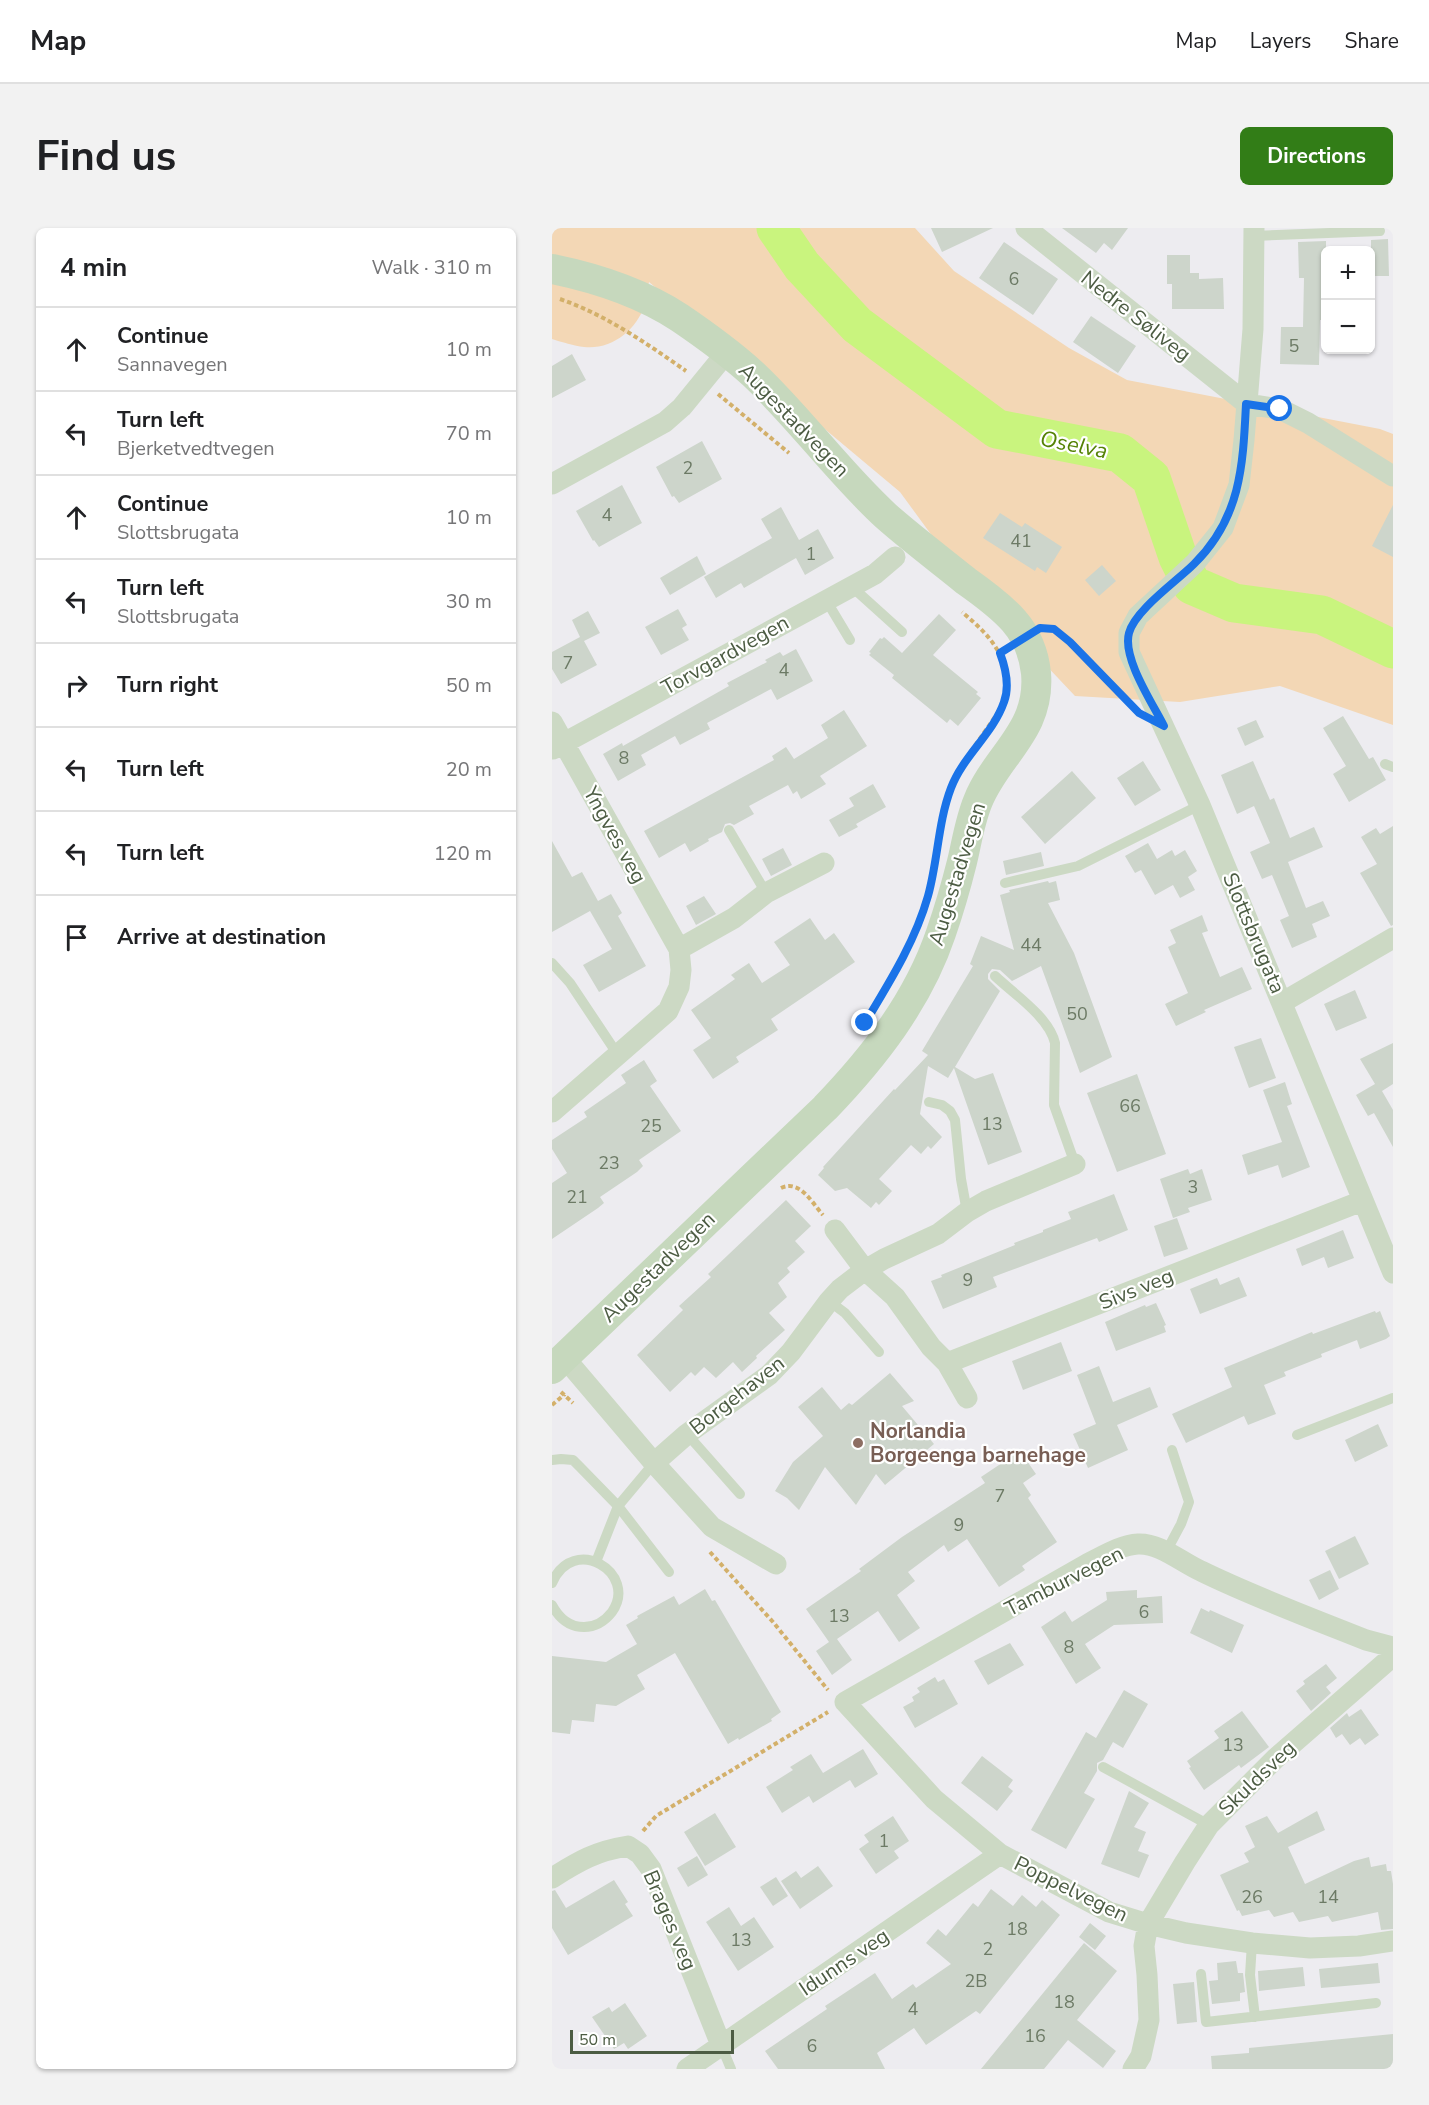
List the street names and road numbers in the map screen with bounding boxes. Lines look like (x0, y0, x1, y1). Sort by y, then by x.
street label: Nedre Søliveg (1075, 264, 1197, 368)
street label: Augestadvegen (732, 357, 856, 483)
street label: Torvgardvegen (656, 608, 794, 702)
street label: Yngves veg (576, 781, 653, 888)
street label: Augestadvegen (922, 799, 992, 949)
street label: Slottsbrugata (1216, 868, 1292, 998)
street label: Augestadvegen (595, 1205, 721, 1329)
street label: Sivs veg (1095, 1261, 1177, 1317)
street label: Borgehaven (684, 1349, 790, 1441)
street label: Tamburvegen (1000, 1539, 1128, 1623)
street label: Skuldsveg (1212, 1734, 1302, 1822)
street label: Poppelvegen (1009, 1849, 1133, 1929)
street label: Brages veg (636, 1866, 704, 1974)
street label: Idunns veg (794, 1922, 894, 2002)

